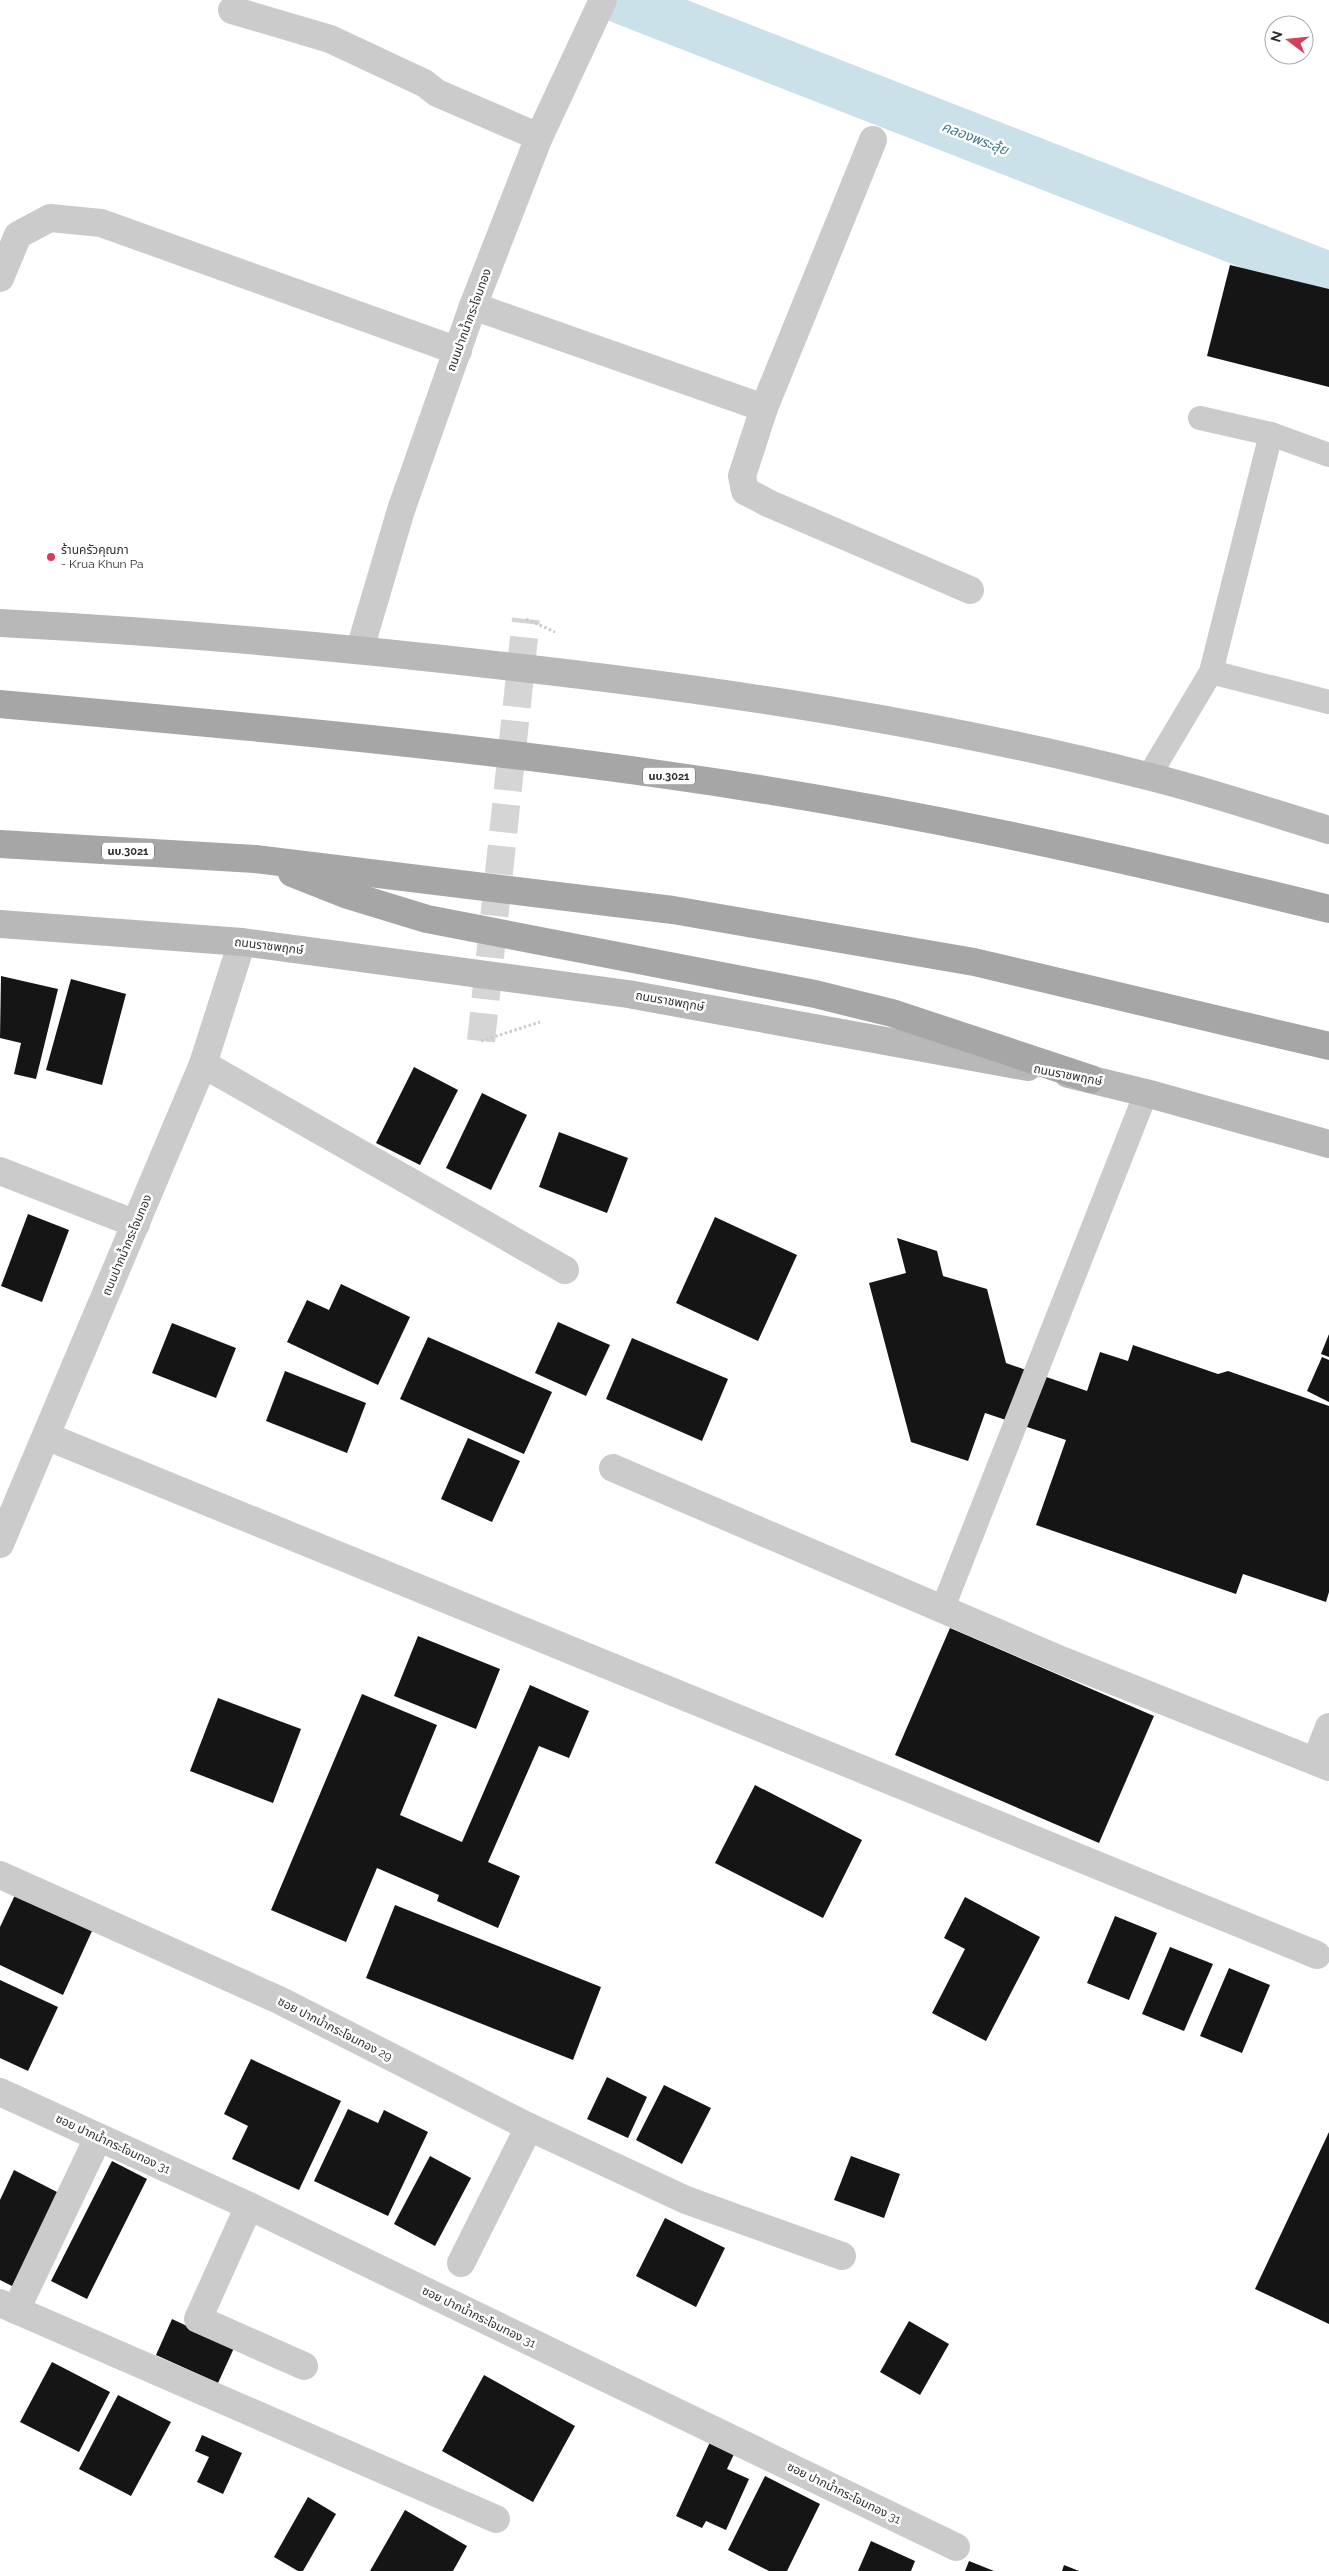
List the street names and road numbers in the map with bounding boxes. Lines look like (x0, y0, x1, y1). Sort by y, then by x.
street label: ถนนปากน้ำกระโจมทอง (442, 266, 494, 373)
road number: นบ.3021 (643, 768, 695, 784)
road number: นบ.3021 (102, 842, 154, 859)
street label: ถนนราชพฤกษ์ (234, 935, 305, 957)
street label: ถนนราชพฤกษ์ (634, 988, 706, 1014)
street label: ถนนราชพฤกษ์ (1032, 1061, 1104, 1089)
street label: ถนนปากน้ำกระโจมทอง (98, 1192, 155, 1298)
street label: ซอย ปากน้ำกระโจมทอง 29 (275, 1992, 395, 2064)
street label: ซอย ปากน้ำกระโจมทอง 31 (54, 2109, 173, 2177)
street label: ซอย ปากน้ำกระโจมทอง 31 (420, 2282, 539, 2351)
street label: ซอย ปากน้ำกระโจมทอง 31 (785, 2458, 904, 2527)

